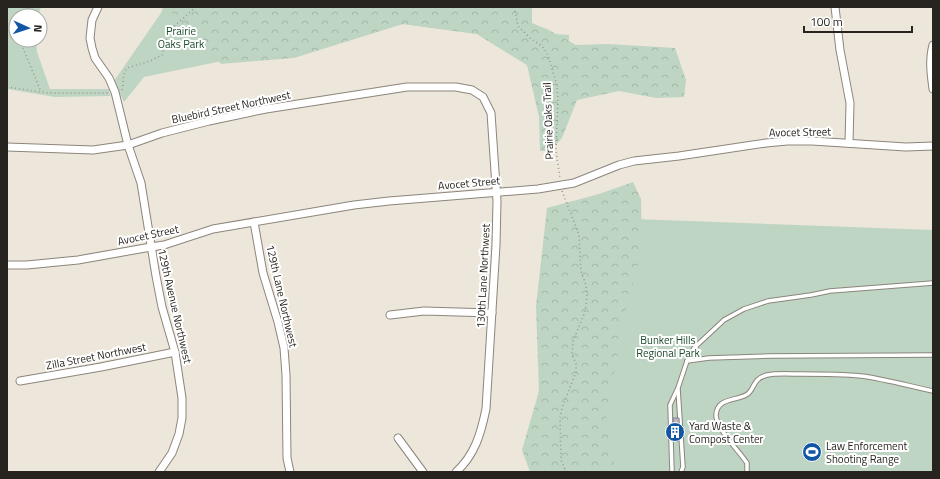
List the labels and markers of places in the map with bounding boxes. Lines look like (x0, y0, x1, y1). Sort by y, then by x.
place label: Yard Waste & Compost Center (689, 418, 764, 447)
building icon: Yard Waste & Compost Center (664, 421, 686, 443)
place label: Law Enforcement Shooting Range (826, 438, 908, 467)
sports icon: Law Enforcement Shooting Range (801, 441, 823, 463)

